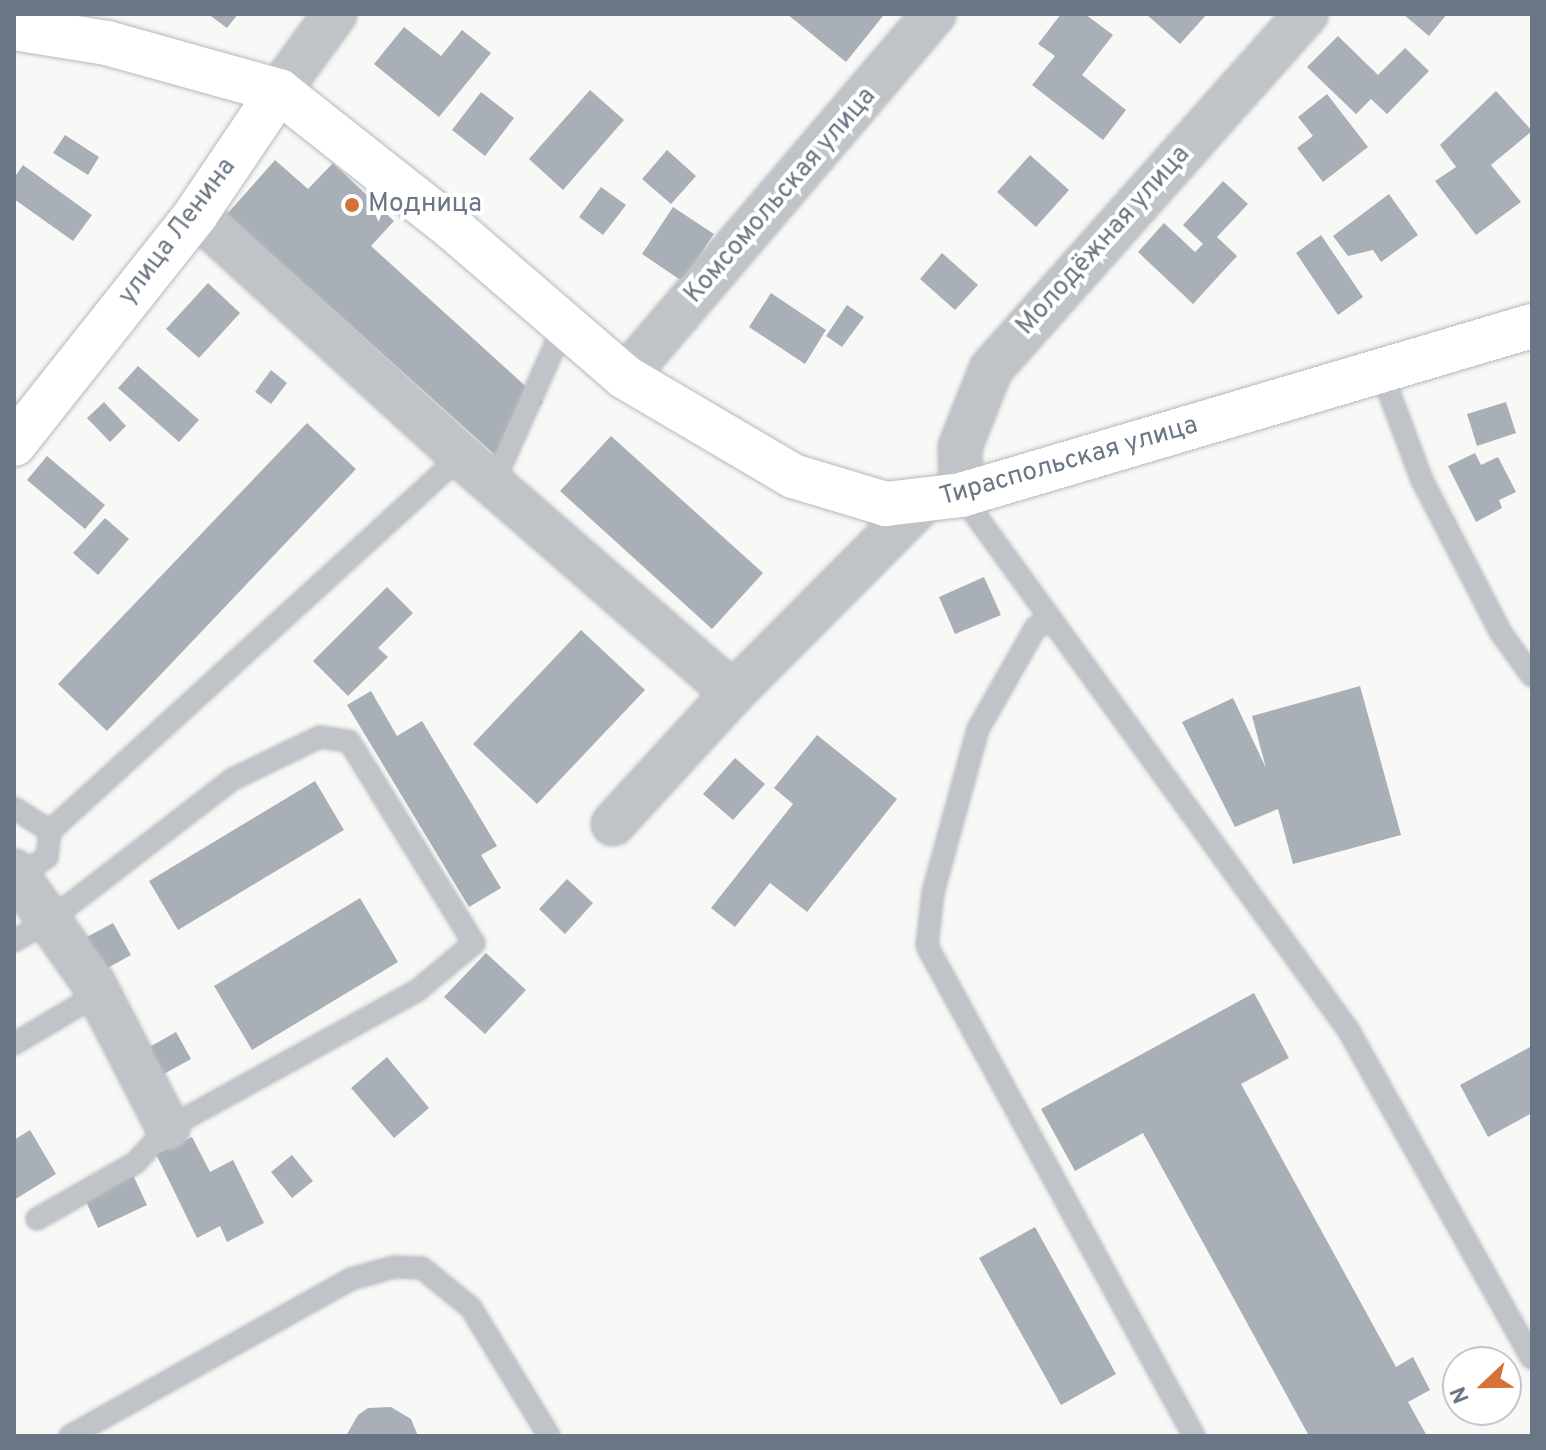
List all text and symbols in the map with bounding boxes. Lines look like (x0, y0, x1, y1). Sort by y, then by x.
street label: Комсомольская улица (679, 82, 883, 310)
street label: Молодёжная улица (1011, 140, 1197, 342)
street label: улица Ленина (113, 153, 243, 311)
place label: Модница (368, 189, 482, 221)
marker: Модница (343, 196, 361, 214)
street label: Тираспольская улица (936, 410, 1202, 514)
north arrow (1442, 1346, 1522, 1426)
text: N (1446, 1382, 1477, 1407)

